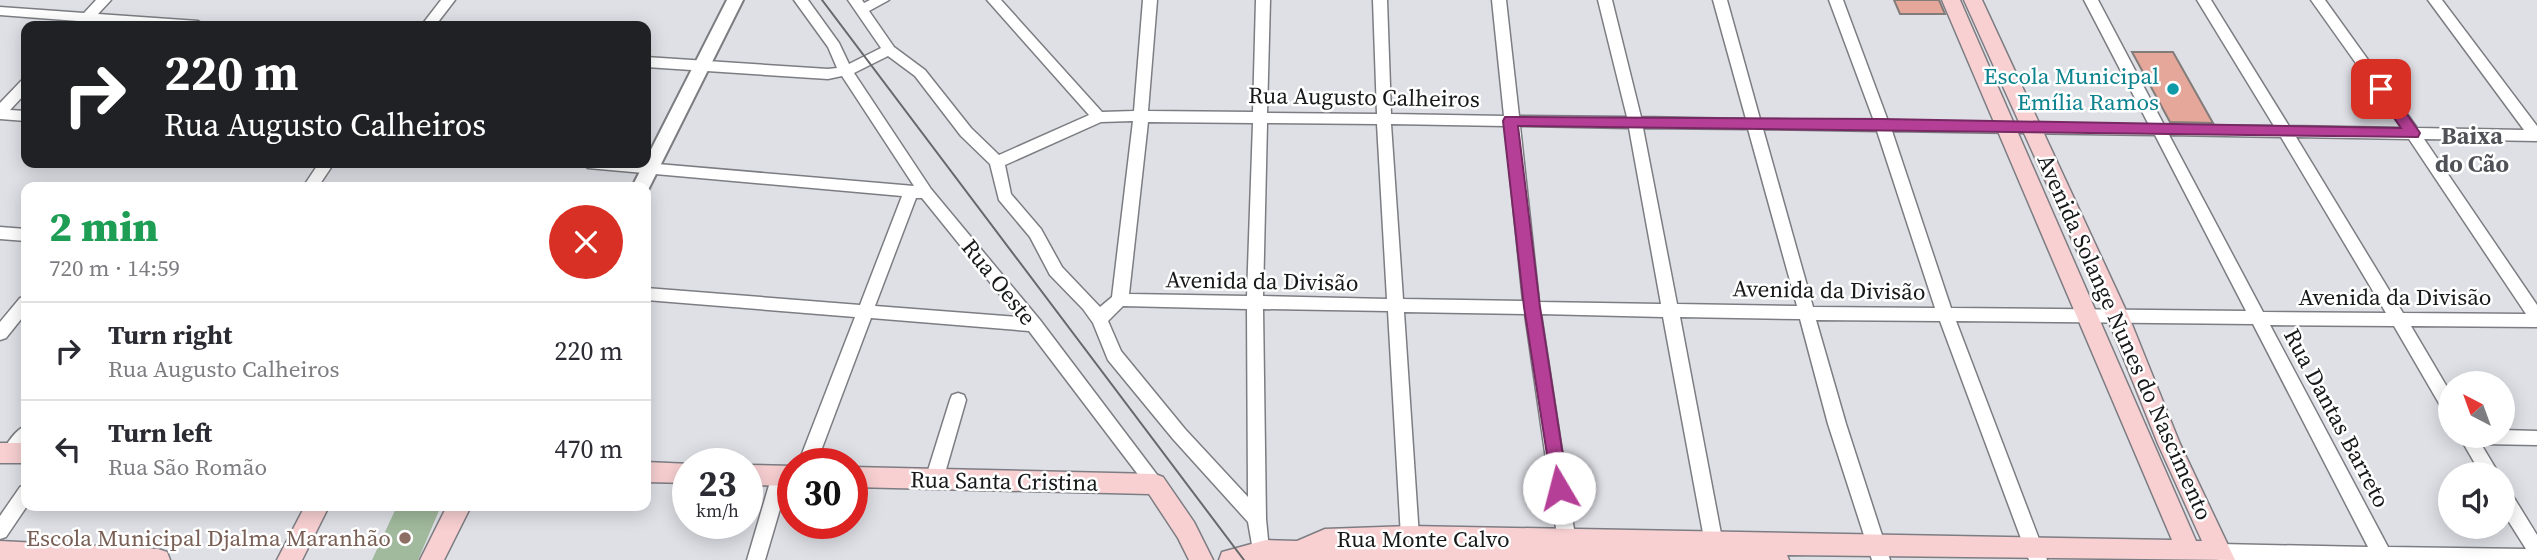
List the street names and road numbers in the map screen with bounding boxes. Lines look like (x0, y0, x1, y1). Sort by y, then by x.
street label: Rua Augusto Calheiros (1248, 79, 1480, 115)
street label: Avenida Solange Nunes do Nascimento (2030, 149, 2220, 525)
street label: Rua Oeste (954, 232, 1044, 332)
street label: Avenida da Divisão (1165, 263, 1359, 299)
street label: Avenida da Divisão (1732, 272, 1926, 308)
street label: Avenida da Divisão (2299, 281, 2491, 313)
street label: Rua Dantas Barreto (2276, 323, 2398, 513)
street label: Rua Santa Cristina (910, 463, 1099, 499)
street label: Rua Monte Calvo (1336, 523, 1510, 555)

